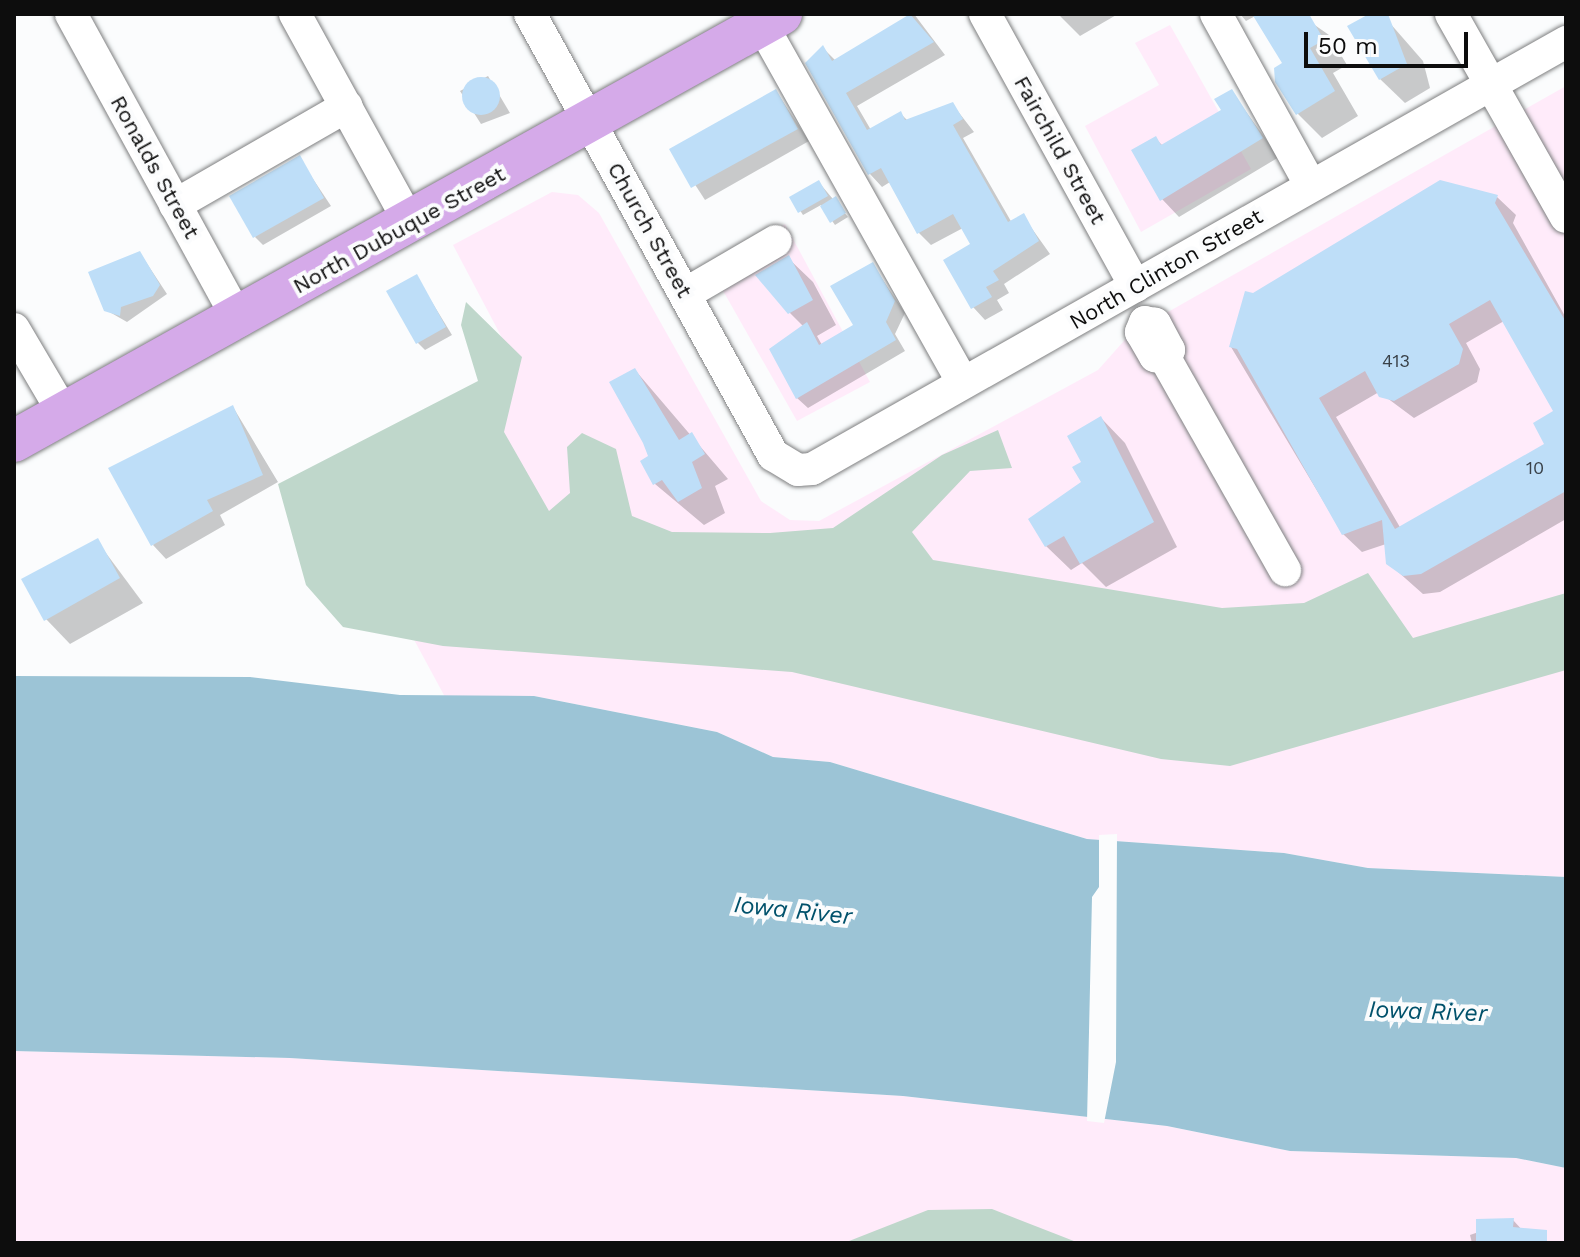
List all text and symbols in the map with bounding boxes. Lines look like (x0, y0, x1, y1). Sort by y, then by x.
scale bar (1308, 16, 1472, 66)
text: 50 m (1318, 32, 1378, 60)
street label: Fairchild Street (1008, 71, 1112, 229)
street label: Ronalds Street (105, 91, 205, 243)
street label: Church Street (602, 158, 698, 302)
street label: North Dubuque Street (288, 161, 510, 299)
street label: North Clinton Street (1065, 203, 1267, 335)
house number: 413 (1382, 350, 1410, 372)
house number: 10 (1526, 457, 1544, 479)
water label: Iowa River (732, 890, 854, 932)
water label: Iowa River (1368, 996, 1488, 1028)

